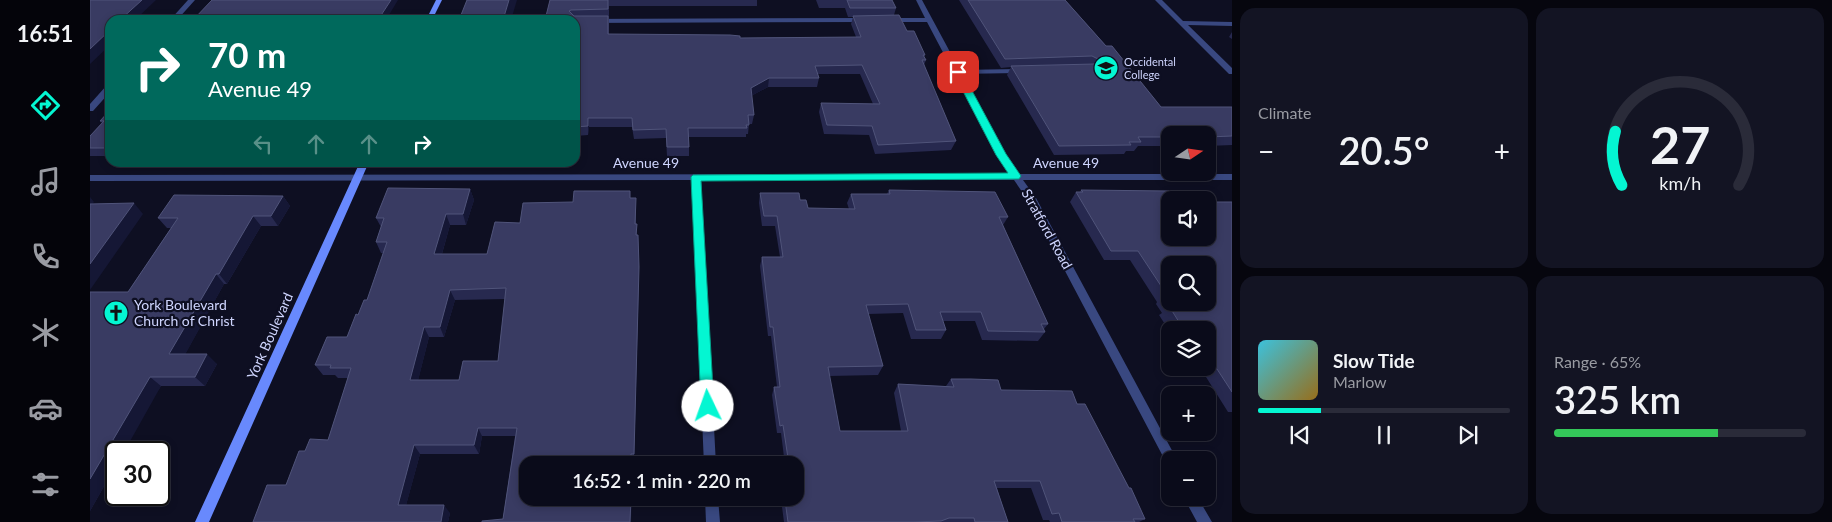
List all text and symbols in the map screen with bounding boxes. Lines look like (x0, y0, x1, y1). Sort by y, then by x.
text: 16:51 (17, 20, 73, 47)
text: 70 m (208, 33, 286, 75)
icon: right (125, 35, 190, 100)
pin (937, 51, 979, 93)
school or university icon: Occidental College (1093, 55, 1119, 81)
place label: Occidental College (1124, 55, 1176, 81)
icon: arrive (944, 58, 972, 86)
text: Avenue 49 (208, 75, 312, 102)
icon: directions (28, 88, 63, 123)
text: Climate (1258, 103, 1311, 122)
text: 27 (1650, 113, 1710, 175)
north arrow (1161, 126, 1216, 181)
map controls (1161, 126, 1216, 506)
text: 20.5° (1339, 127, 1429, 173)
icon: left (249, 130, 277, 158)
icon: ahead (302, 130, 330, 158)
icon: ahead (355, 130, 383, 158)
icon: right (408, 130, 436, 158)
text: − (1258, 134, 1274, 168)
text: + (1494, 134, 1510, 168)
street label: Avenue 49 (613, 154, 679, 171)
street label: Avenue 49 (1033, 154, 1099, 171)
icon: music (28, 164, 63, 199)
text: km/h (1659, 172, 1701, 194)
street label: Stratford Road (1018, 186, 1076, 272)
button: sound (1161, 191, 1216, 246)
icon: phone (28, 239, 63, 274)
button: search (1161, 256, 1216, 311)
street label: York Boulevard (243, 290, 296, 382)
place label: York Boulevard Church of Christ (134, 296, 235, 329)
church icon: York Boulevard Church of Christ (103, 300, 129, 326)
icon: climate (28, 315, 63, 350)
button: layers (1161, 321, 1216, 376)
text: Slow Tide (1333, 349, 1415, 372)
text: Range · 65% (1554, 352, 1641, 371)
text: Marlow (1333, 372, 1387, 391)
text: 325 km (1554, 376, 1681, 422)
position arrow (681, 379, 733, 431)
button: + (1161, 386, 1216, 441)
icon: car (28, 391, 63, 426)
icon: previous (1286, 421, 1314, 449)
icon: pause (1370, 421, 1398, 449)
icon: next (1454, 421, 1482, 449)
speed limit sign: 30 (105, 441, 170, 506)
button: − (1161, 451, 1216, 506)
icon: filters (28, 467, 63, 502)
text: 16:52 · 1 min · 220 m (572, 469, 751, 492)

